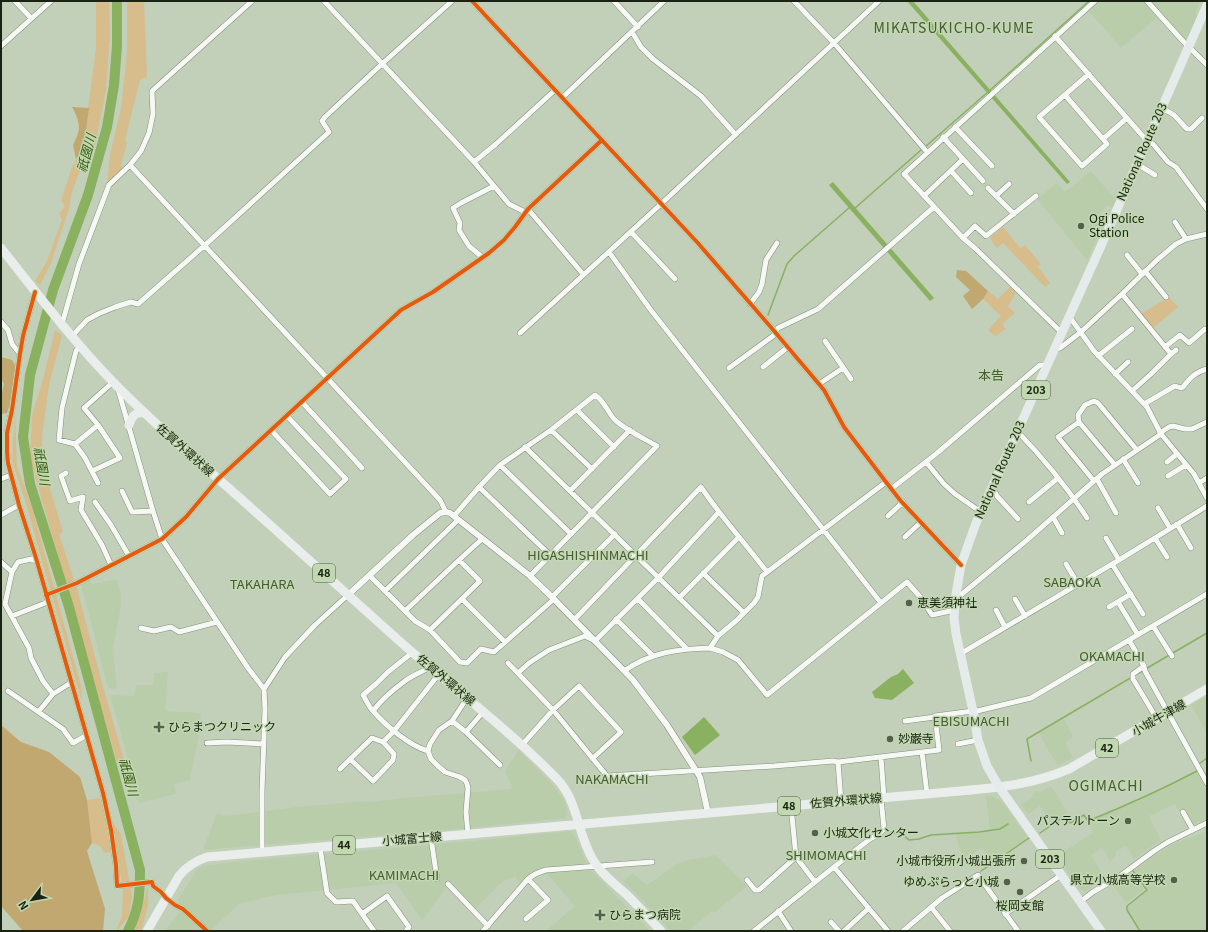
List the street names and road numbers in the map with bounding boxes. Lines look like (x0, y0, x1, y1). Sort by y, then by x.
street label: National Route 203 (1111, 99, 1170, 203)
road number: 203 (1022, 381, 1050, 399)
street label: National Route 203 (969, 417, 1028, 521)
street label: 佐賀外環状線 (154, 418, 218, 479)
road number: 48 (313, 564, 335, 582)
street label: 佐賀外環状線 (414, 649, 480, 709)
street label: 小城牛津線 (1128, 694, 1188, 739)
road number: 42 (1096, 739, 1118, 757)
street label: 佐賀外環状線 (809, 788, 882, 811)
road number: 48 (778, 797, 800, 815)
street label: 小城富士線 (381, 826, 443, 849)
road number: 44 (333, 836, 355, 854)
road number: 203 (1036, 850, 1064, 868)

